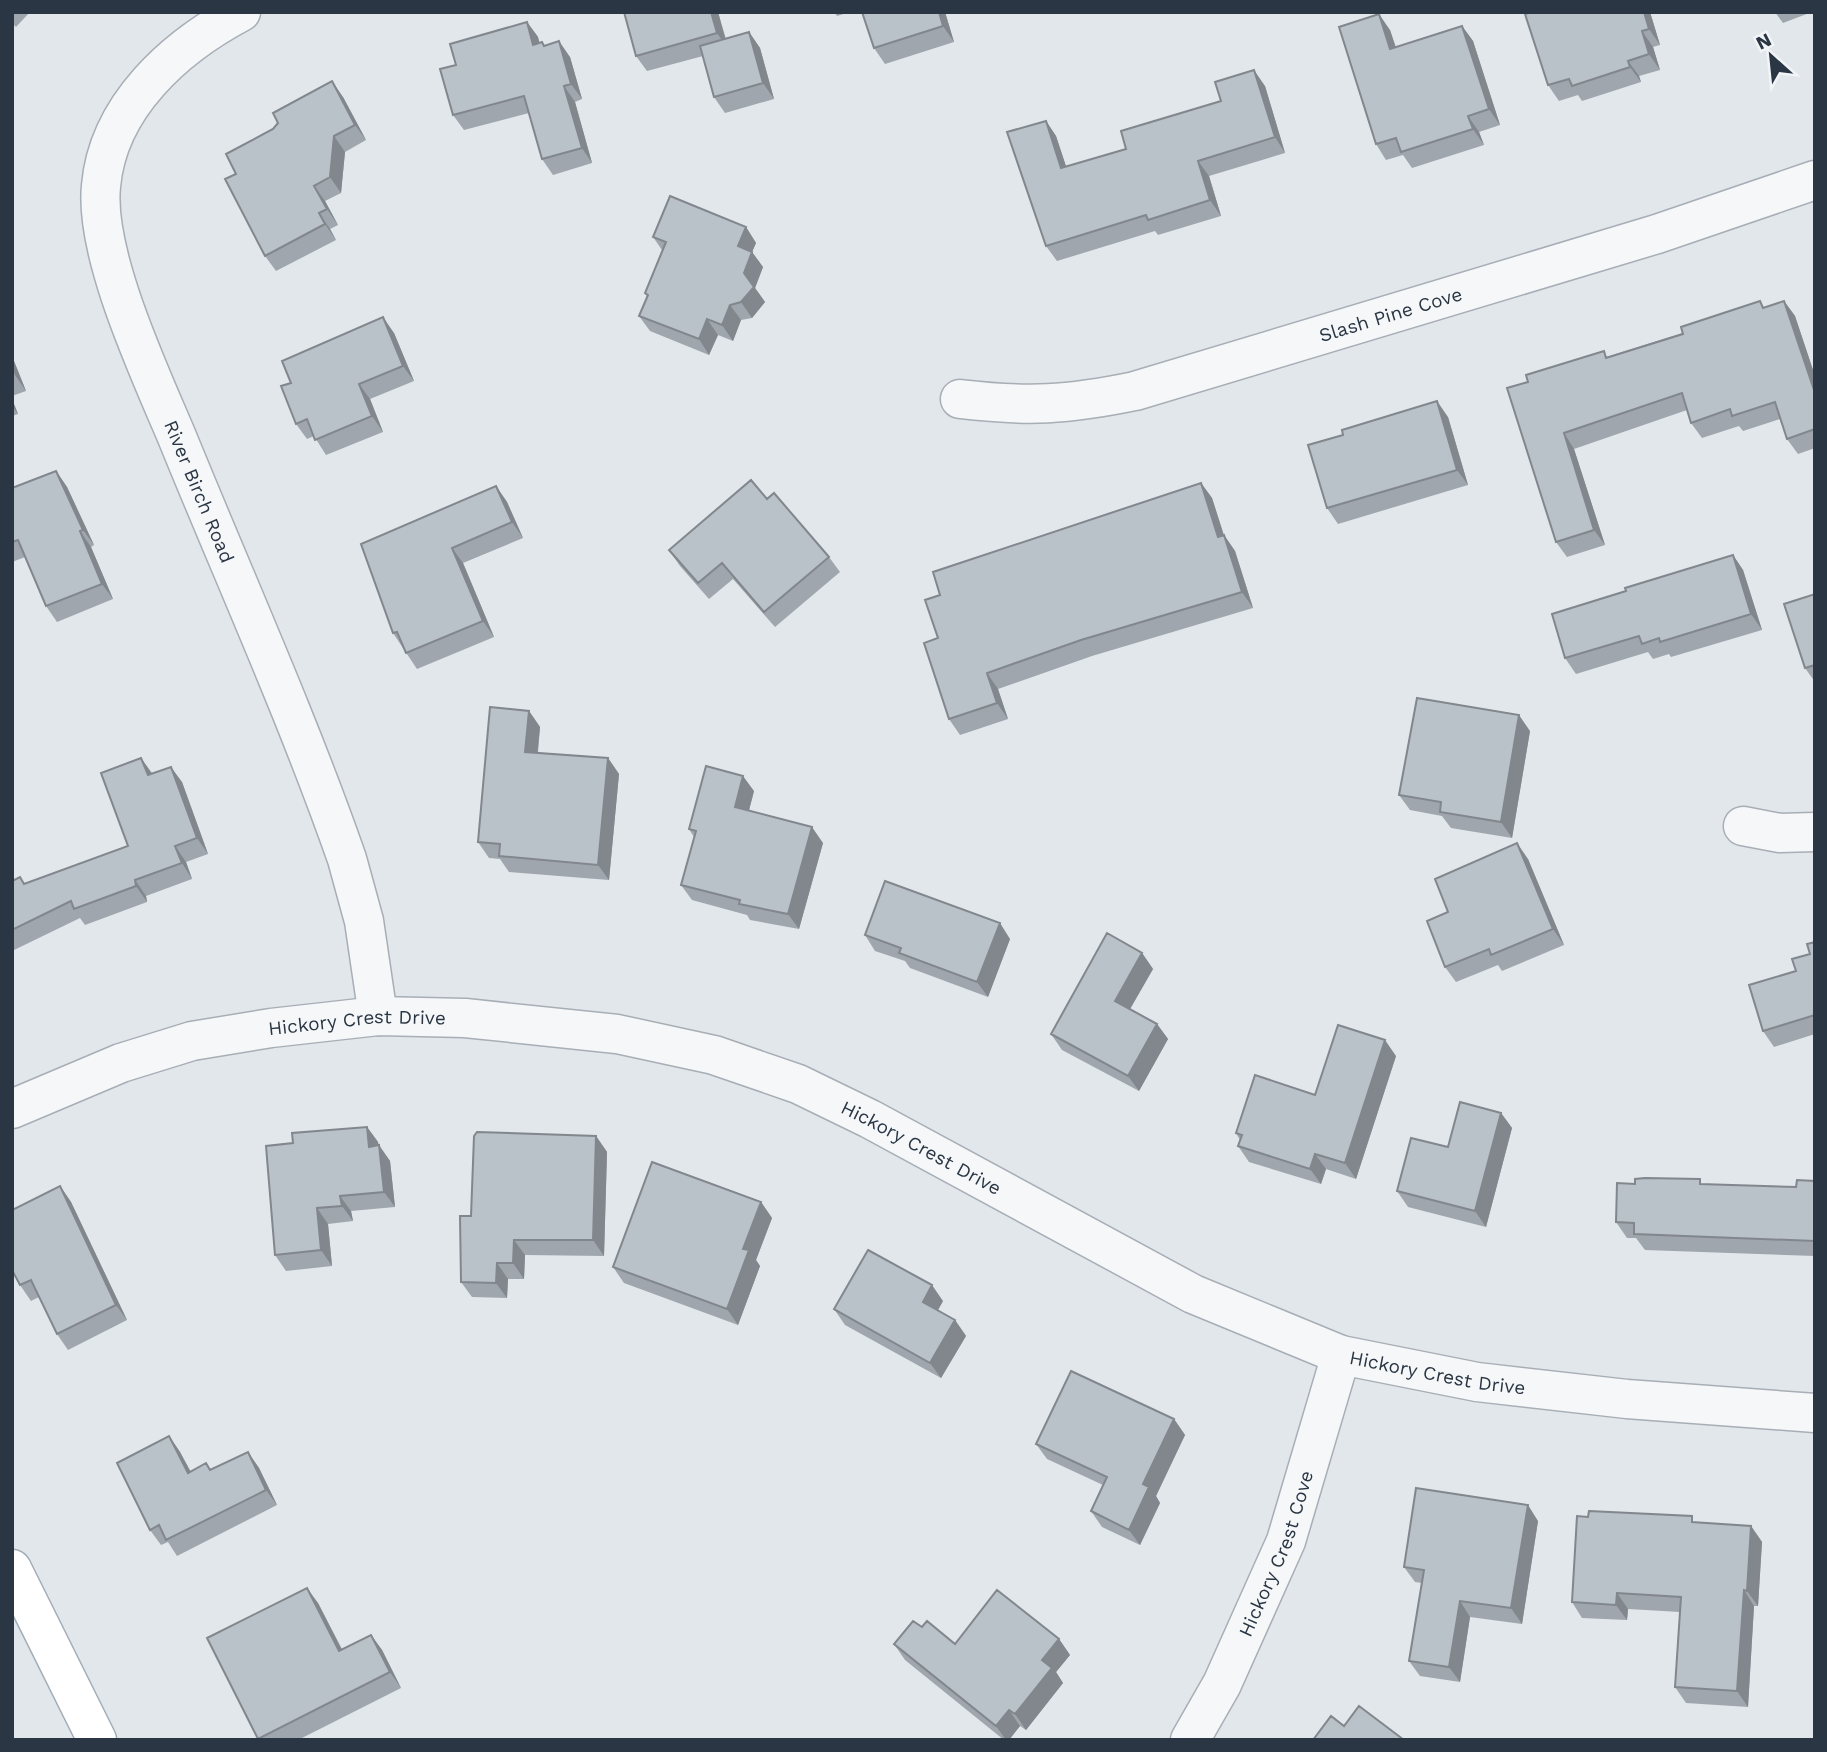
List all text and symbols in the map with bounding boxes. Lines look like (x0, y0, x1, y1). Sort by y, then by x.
north arrow (1736, 21, 1806, 91)
text: N (1752, 28, 1775, 55)
street label: Slash Pine Cove (1316, 282, 1465, 347)
street label: River Birch Road (159, 417, 239, 566)
street label: Hickory Crest Drive (267, 1005, 446, 1040)
street label: Hickory Crest Drive (837, 1096, 1005, 1200)
street label: Hickory Crest Drive (1347, 1346, 1527, 1399)
street label: Hickory Crest Cove (1234, 1468, 1318, 1640)

